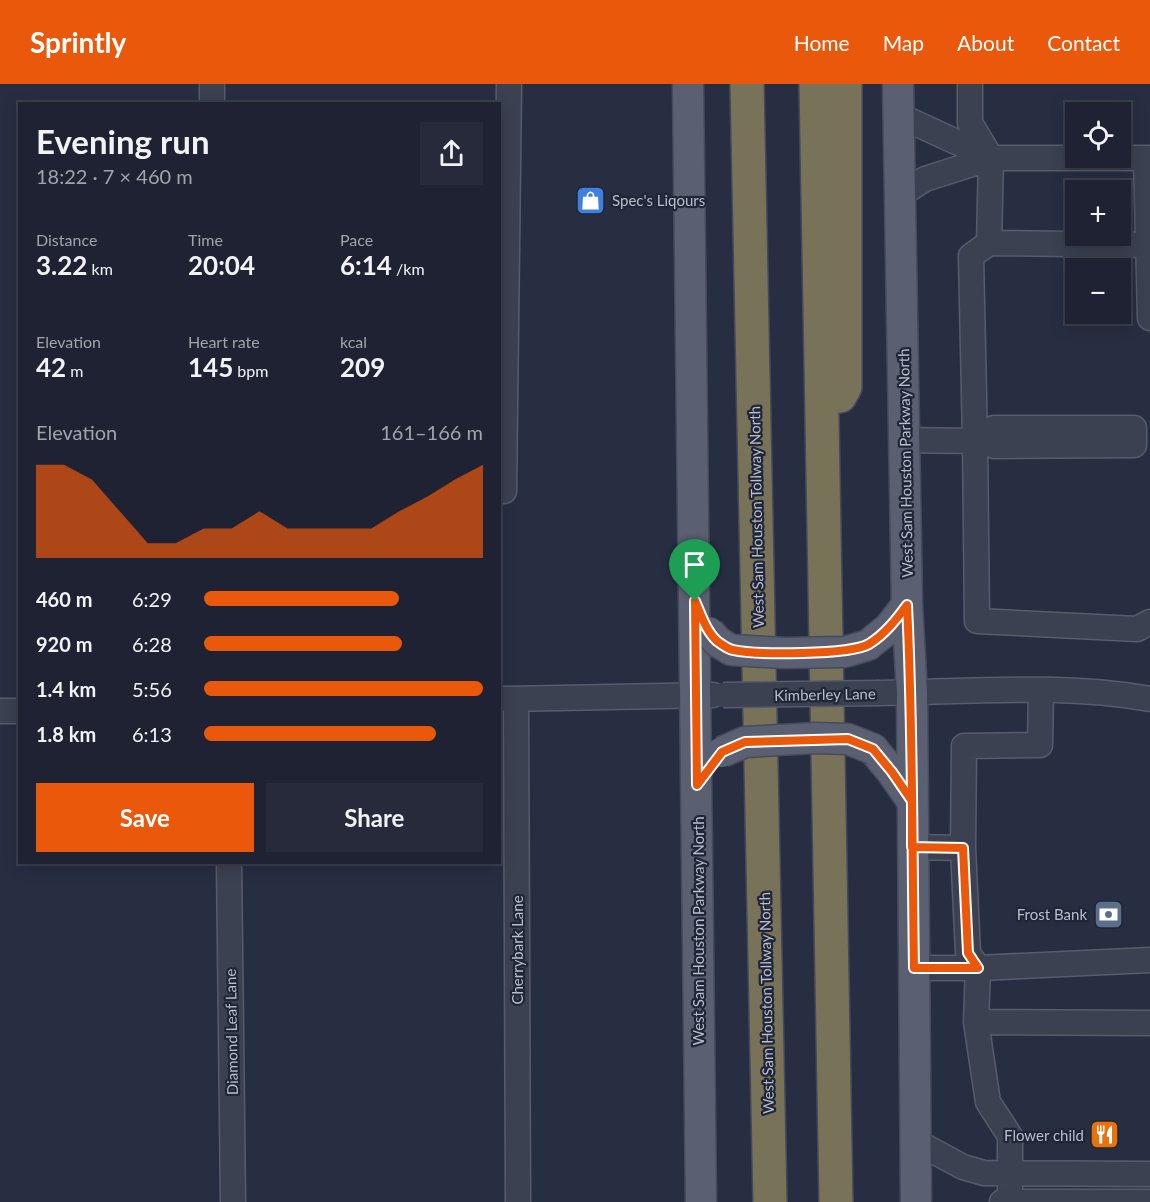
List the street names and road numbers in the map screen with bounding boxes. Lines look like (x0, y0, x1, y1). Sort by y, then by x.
street label: West Sam Houston Parkway North (894, 348, 916, 578)
street label: West Sam Houston Tollway North (745, 406, 767, 628)
street label: Kimberley Lane (774, 684, 876, 704)
street label: West Sam Houston Parkway North (689, 816, 707, 1046)
street label: West Sam Houston Tollway North (755, 892, 777, 1114)
street label: Cherrybark Lane (508, 895, 526, 1005)
street label: Diamond Leaf Lane (221, 969, 241, 1095)

